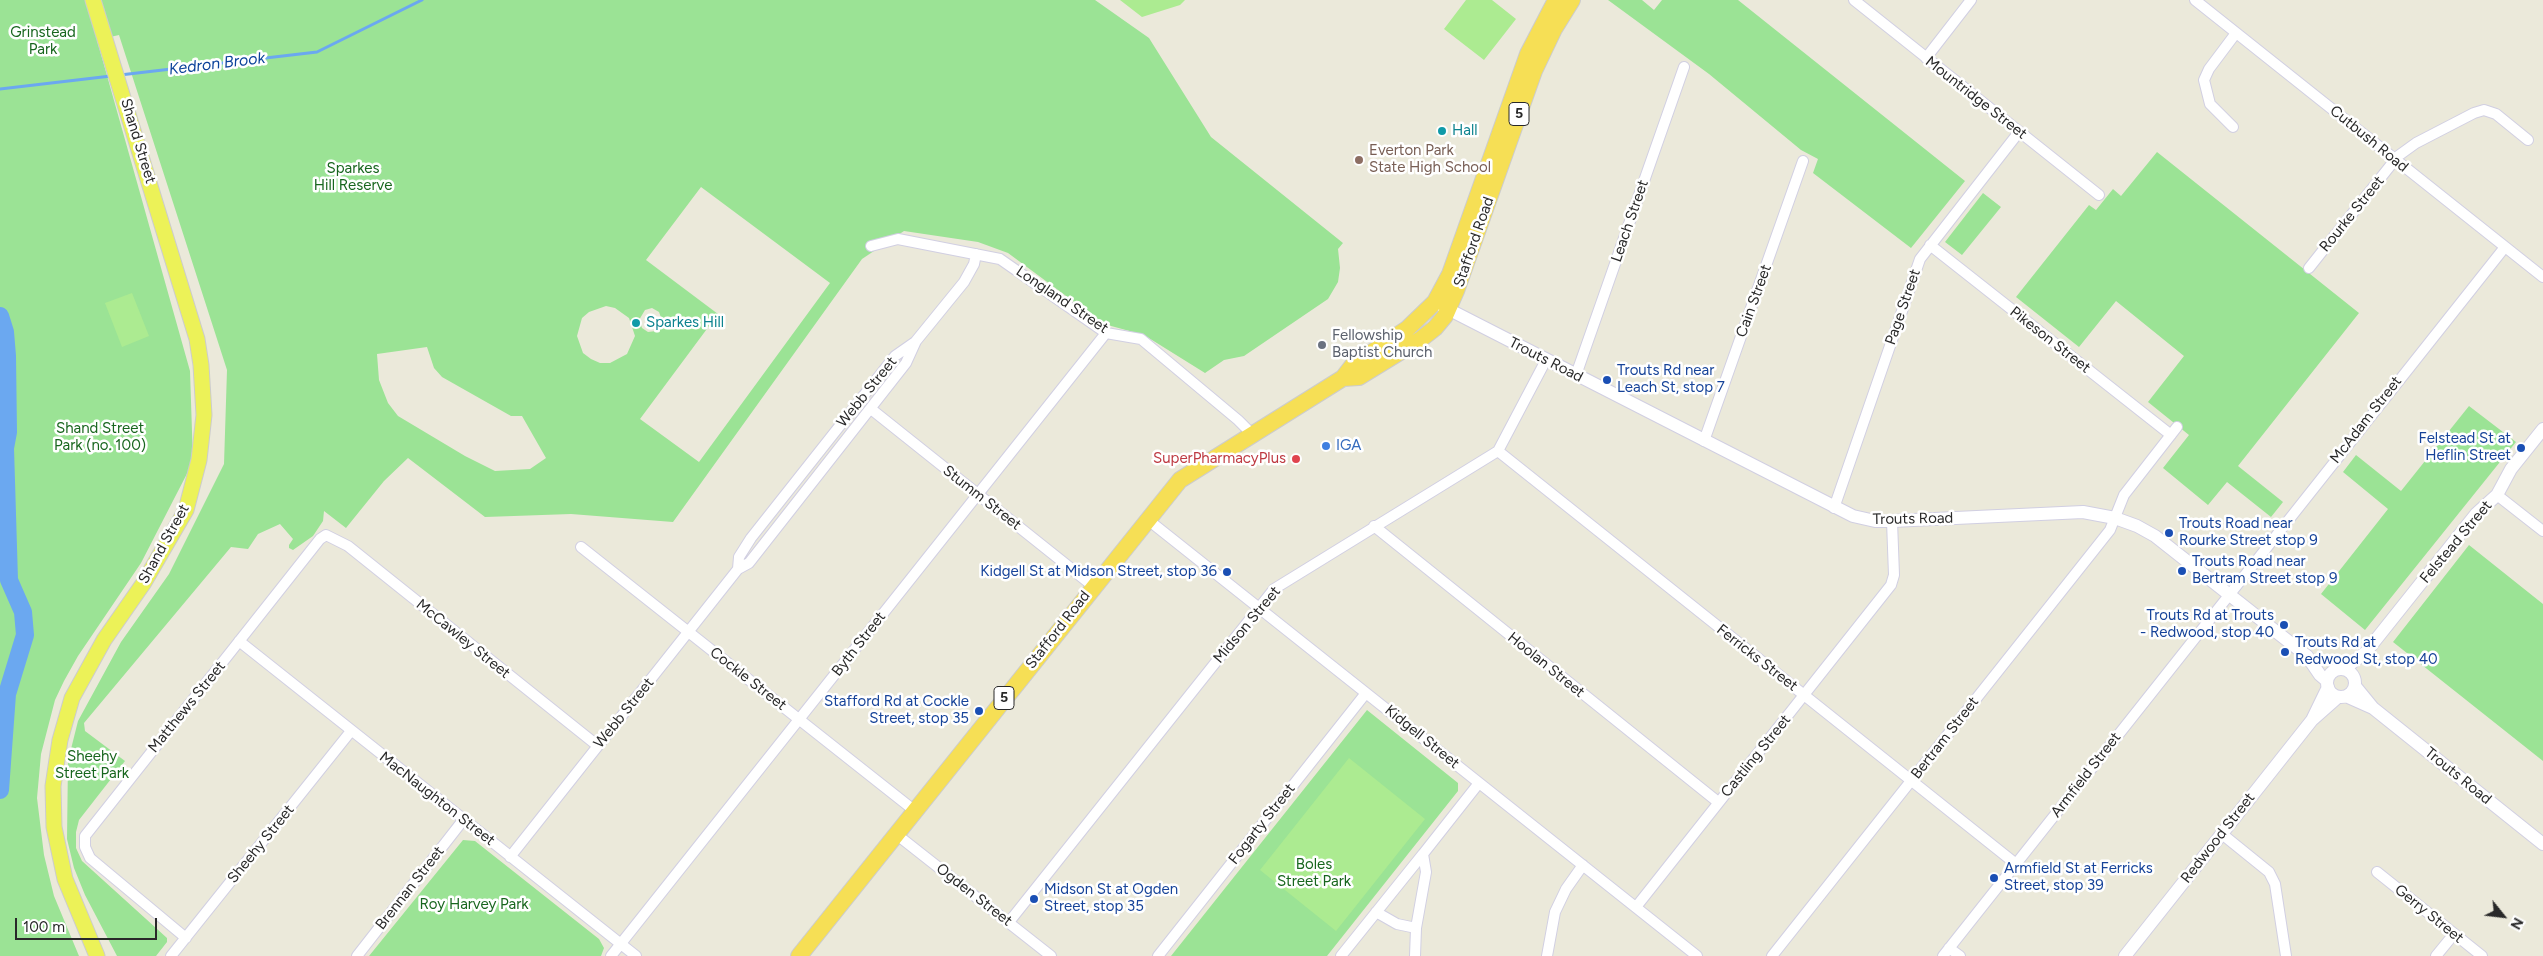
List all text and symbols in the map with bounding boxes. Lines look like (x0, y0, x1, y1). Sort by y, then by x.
park label: Grinstead Park (10, 24, 76, 59)
water label: Kedron Brook (168, 49, 266, 79)
street label: Mountridge Street (1922, 53, 2030, 143)
street label: Shand Street (117, 96, 159, 186)
road number: 5 (1509, 102, 1529, 126)
street label: Cutbush Road (2326, 102, 2412, 176)
place label: Hall (1452, 122, 1478, 140)
marker: Hall (1436, 125, 1448, 137)
place label: Everton Park State High School (1369, 142, 1491, 177)
marker: Everton Park State High School (1353, 154, 1365, 166)
park label: Sparkes Hill Reserve (314, 160, 392, 195)
street label: Rourke Street (2316, 172, 2388, 256)
street label: Leach Street (1608, 177, 1652, 265)
street label: Stafford Road (1450, 194, 1498, 290)
street label: Longland Street (1012, 262, 1112, 338)
street label: Cain Street (1733, 262, 1775, 340)
street label: Page Street (1882, 267, 1924, 347)
street label: Pikeson Street (2006, 303, 2094, 377)
place label: Sparkes Hill (646, 314, 724, 332)
marker: Sparkes Hill (630, 317, 642, 329)
place label: Fellowship Baptist Church (1332, 327, 1432, 362)
street label: Trouts Road (1506, 334, 1586, 386)
marker: Fellowship Baptist Church (1316, 339, 1328, 351)
street label: Webb Street (833, 353, 901, 431)
place label: Trouts Rd near Leach St, stop 7 (1617, 362, 1725, 397)
street label: McAdam Street (2326, 373, 2406, 467)
marker: Trouts Rd near Leach St, stop 7 (1601, 374, 1613, 386)
park label: Shand Street Park (no. 100) (54, 420, 146, 455)
place label: Felstead St at Heflin Street (2419, 430, 2511, 465)
place label: IGA (1336, 437, 1362, 455)
marker: IGA (1320, 440, 1332, 452)
marker: Felstead St at Heflin Street (2515, 442, 2527, 454)
place label: SuperPharmacyPlus (1153, 450, 1286, 468)
marker: SuperPharmacyPlus (1290, 453, 1302, 465)
street label: Stumm Street (939, 462, 1025, 534)
street label: Felstead Street (2416, 497, 2496, 587)
street label: Shand Street (135, 501, 193, 587)
street label: Trouts Road (1873, 509, 1953, 529)
place label: Trouts Road near Rourke Street stop 9 (2179, 515, 2318, 550)
marker: Trouts Road near Rourke Street stop 9 (2163, 527, 2175, 539)
place label: Trouts Road near Bertram Street stop 9 (2192, 553, 2337, 588)
place label: Kidgell St at Midson Street, stop 36 (980, 563, 1217, 581)
marker: Trouts Road near Bertram Street stop 9 (2176, 565, 2188, 577)
marker: Kidgell St at Midson Street, stop 36 (1221, 566, 1233, 578)
street label: Midson Street (1210, 583, 1284, 667)
street label: Stafford Road (1022, 587, 1094, 673)
street label: McCawley Street (412, 596, 514, 682)
place label: Trouts Rd at Trouts - Redwood, stop 40 (2140, 607, 2274, 642)
street label: Byth Street (828, 608, 890, 680)
marker: Trouts Rd at Trouts - Redwood, stop 40 (2278, 619, 2290, 631)
street label: Ferricks Street (1713, 621, 1801, 695)
street label: Hoolan Street (1504, 629, 1588, 701)
place label: Trouts Rd at Redwood St, stop 40 (2295, 634, 2438, 669)
street label: Cockle Street (706, 644, 790, 714)
marker: Trouts Rd at Redwood St, stop 40 (2279, 646, 2291, 658)
street label: Matthews Street (145, 658, 229, 756)
street label: Webb Street (590, 674, 658, 752)
road number: 5 (994, 686, 1014, 710)
place label: Stafford Rd at Cockle Street, stop 35 (824, 693, 969, 728)
street label: Bertram Street (1907, 693, 1983, 783)
street label: Kidgell Street (1381, 701, 1463, 773)
marker: Stafford Rd at Cockle Street, stop 35 (973, 705, 985, 717)
street label: Castling Street (1717, 711, 1795, 801)
street label: Armfield Street (2047, 729, 2125, 821)
street label: Trouts Road (2421, 744, 2495, 808)
park label: Sheehy Street Park (55, 748, 129, 783)
street label: MacNaughton Street (376, 748, 498, 850)
street label: Fogarty Street (1225, 780, 1299, 868)
street label: Redwood Street (2177, 789, 2259, 887)
street label: Sheehy Street (224, 801, 298, 887)
street label: Brennan Street (372, 843, 448, 933)
park label: Boles Street Park (1277, 856, 1351, 891)
street label: Ogden Street (932, 860, 1016, 930)
place label: Armfield St at Ferricks Street, stop 39 (2004, 860, 2153, 895)
marker: Armfield St at Ferricks Street, stop 39 (1988, 872, 2000, 884)
place label: Midson St at Ogden Street, stop 35 (1044, 881, 1178, 916)
street label: Gerry Street (2391, 881, 2467, 947)
north arrow (2478, 891, 2528, 941)
marker: Midson St at Ogden Street, stop 35 (1028, 893, 1040, 905)
park label: Roy Harvey Park (419, 896, 529, 914)
scale bar (18, 908, 160, 940)
text: N (2507, 915, 2527, 932)
text: 100 m (23, 918, 65, 936)

